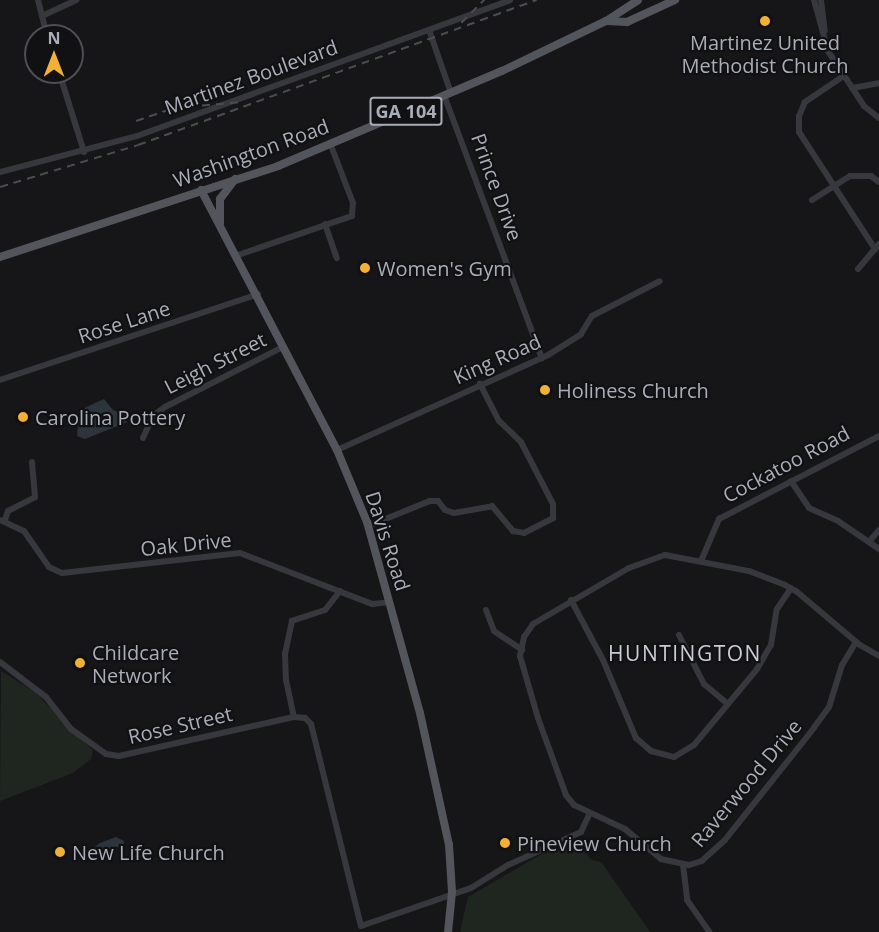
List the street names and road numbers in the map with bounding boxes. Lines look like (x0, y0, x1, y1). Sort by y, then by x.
street label: Martinez Boulevard (161, 35, 341, 119)
road number: GA 104 (368, 96, 444, 126)
street label: Washington Road (170, 114, 332, 192)
street label: Prince Drive (466, 130, 528, 244)
street label: Rose Lane (75, 296, 173, 348)
street label: Leigh Street (160, 327, 270, 399)
street label: King Road (449, 329, 545, 389)
street label: Cockatoo Road (719, 421, 853, 507)
street label: Davis Road (361, 488, 415, 594)
street label: Oak Drive (139, 527, 233, 561)
street label: Rose Street (126, 701, 234, 749)
street label: Raverwood Drive (686, 714, 806, 852)

